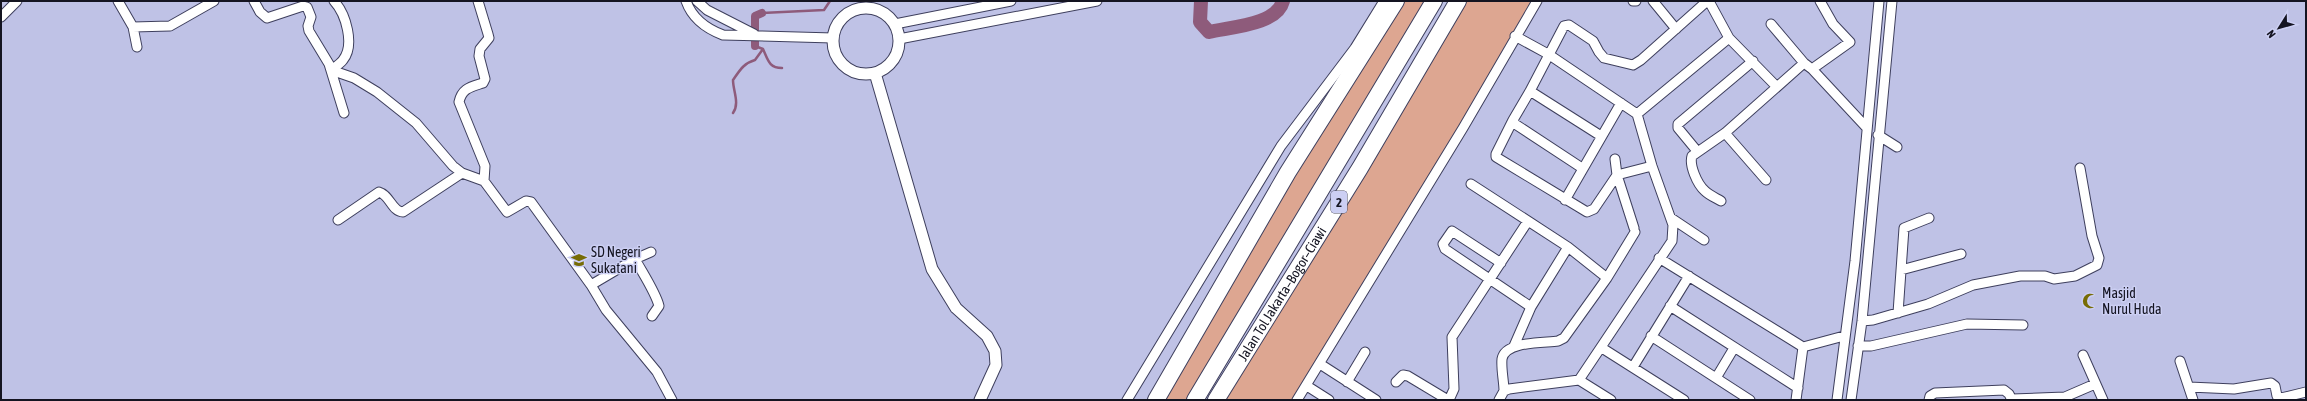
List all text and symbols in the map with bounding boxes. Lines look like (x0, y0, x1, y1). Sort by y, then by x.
north arrow (2259, 8, 2299, 48)
text: N (2264, 28, 2278, 40)
road number: 2 (1331, 191, 1347, 213)
street label: Jalan Tol Jakarta–Bogor–Ciawi (1234, 224, 1329, 364)
place label: SD Negeri Sukatani (591, 244, 641, 276)
school or university icon: SD Negeri Sukatani (570, 251, 588, 269)
place label: Masjid Nurul Huda (2102, 285, 2162, 317)
mosque icon: Masjid Nurul Huda (2081, 292, 2099, 310)

